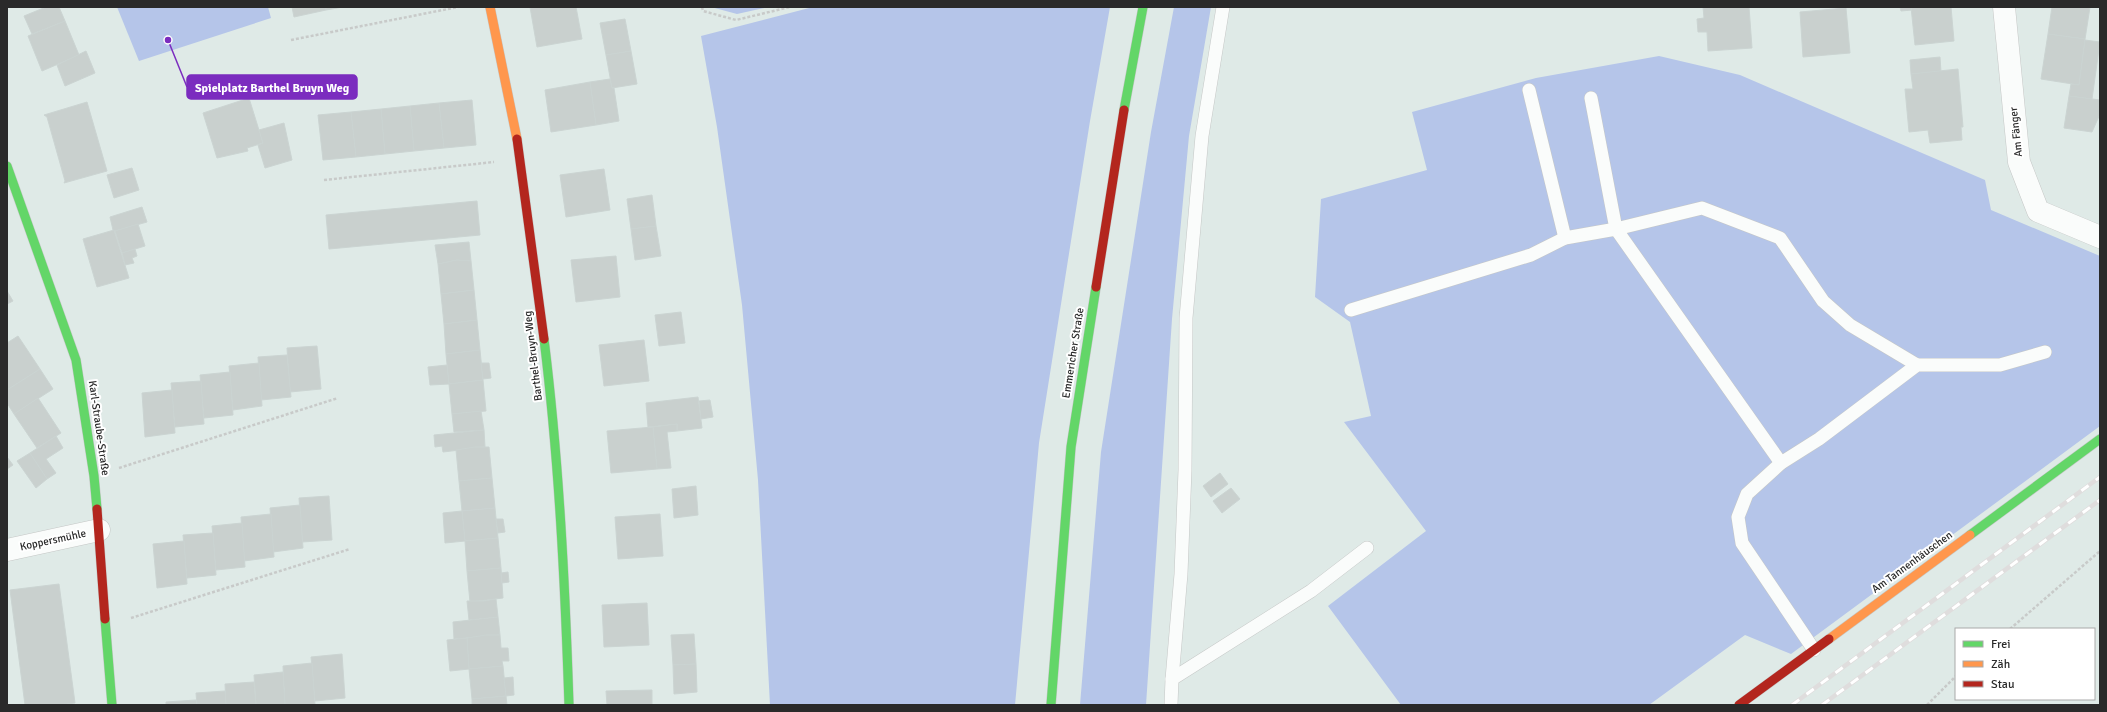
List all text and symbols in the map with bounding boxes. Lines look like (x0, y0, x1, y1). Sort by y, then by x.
callout: Spielplatz Barthel Bruyn Weg (187, 75, 357, 99)
text: Spielplatz Barthel Bruyn Weg (195, 81, 350, 96)
street label: Am Fänger (2007, 106, 2025, 158)
street label: Emmericher Straße (1059, 307, 1087, 399)
street label: Barthel-Bruyn-Weg (521, 310, 545, 402)
street label: Karl-Straube-Straße (86, 380, 112, 476)
street label: Koppersmühle (19, 527, 87, 553)
street label: Am Tannenhäuschen (1869, 528, 1955, 596)
legend (1955, 628, 2095, 700)
text: Frei (1991, 637, 2010, 652)
text: Zäh (1991, 657, 2010, 672)
text: Stau (1991, 677, 2015, 692)

